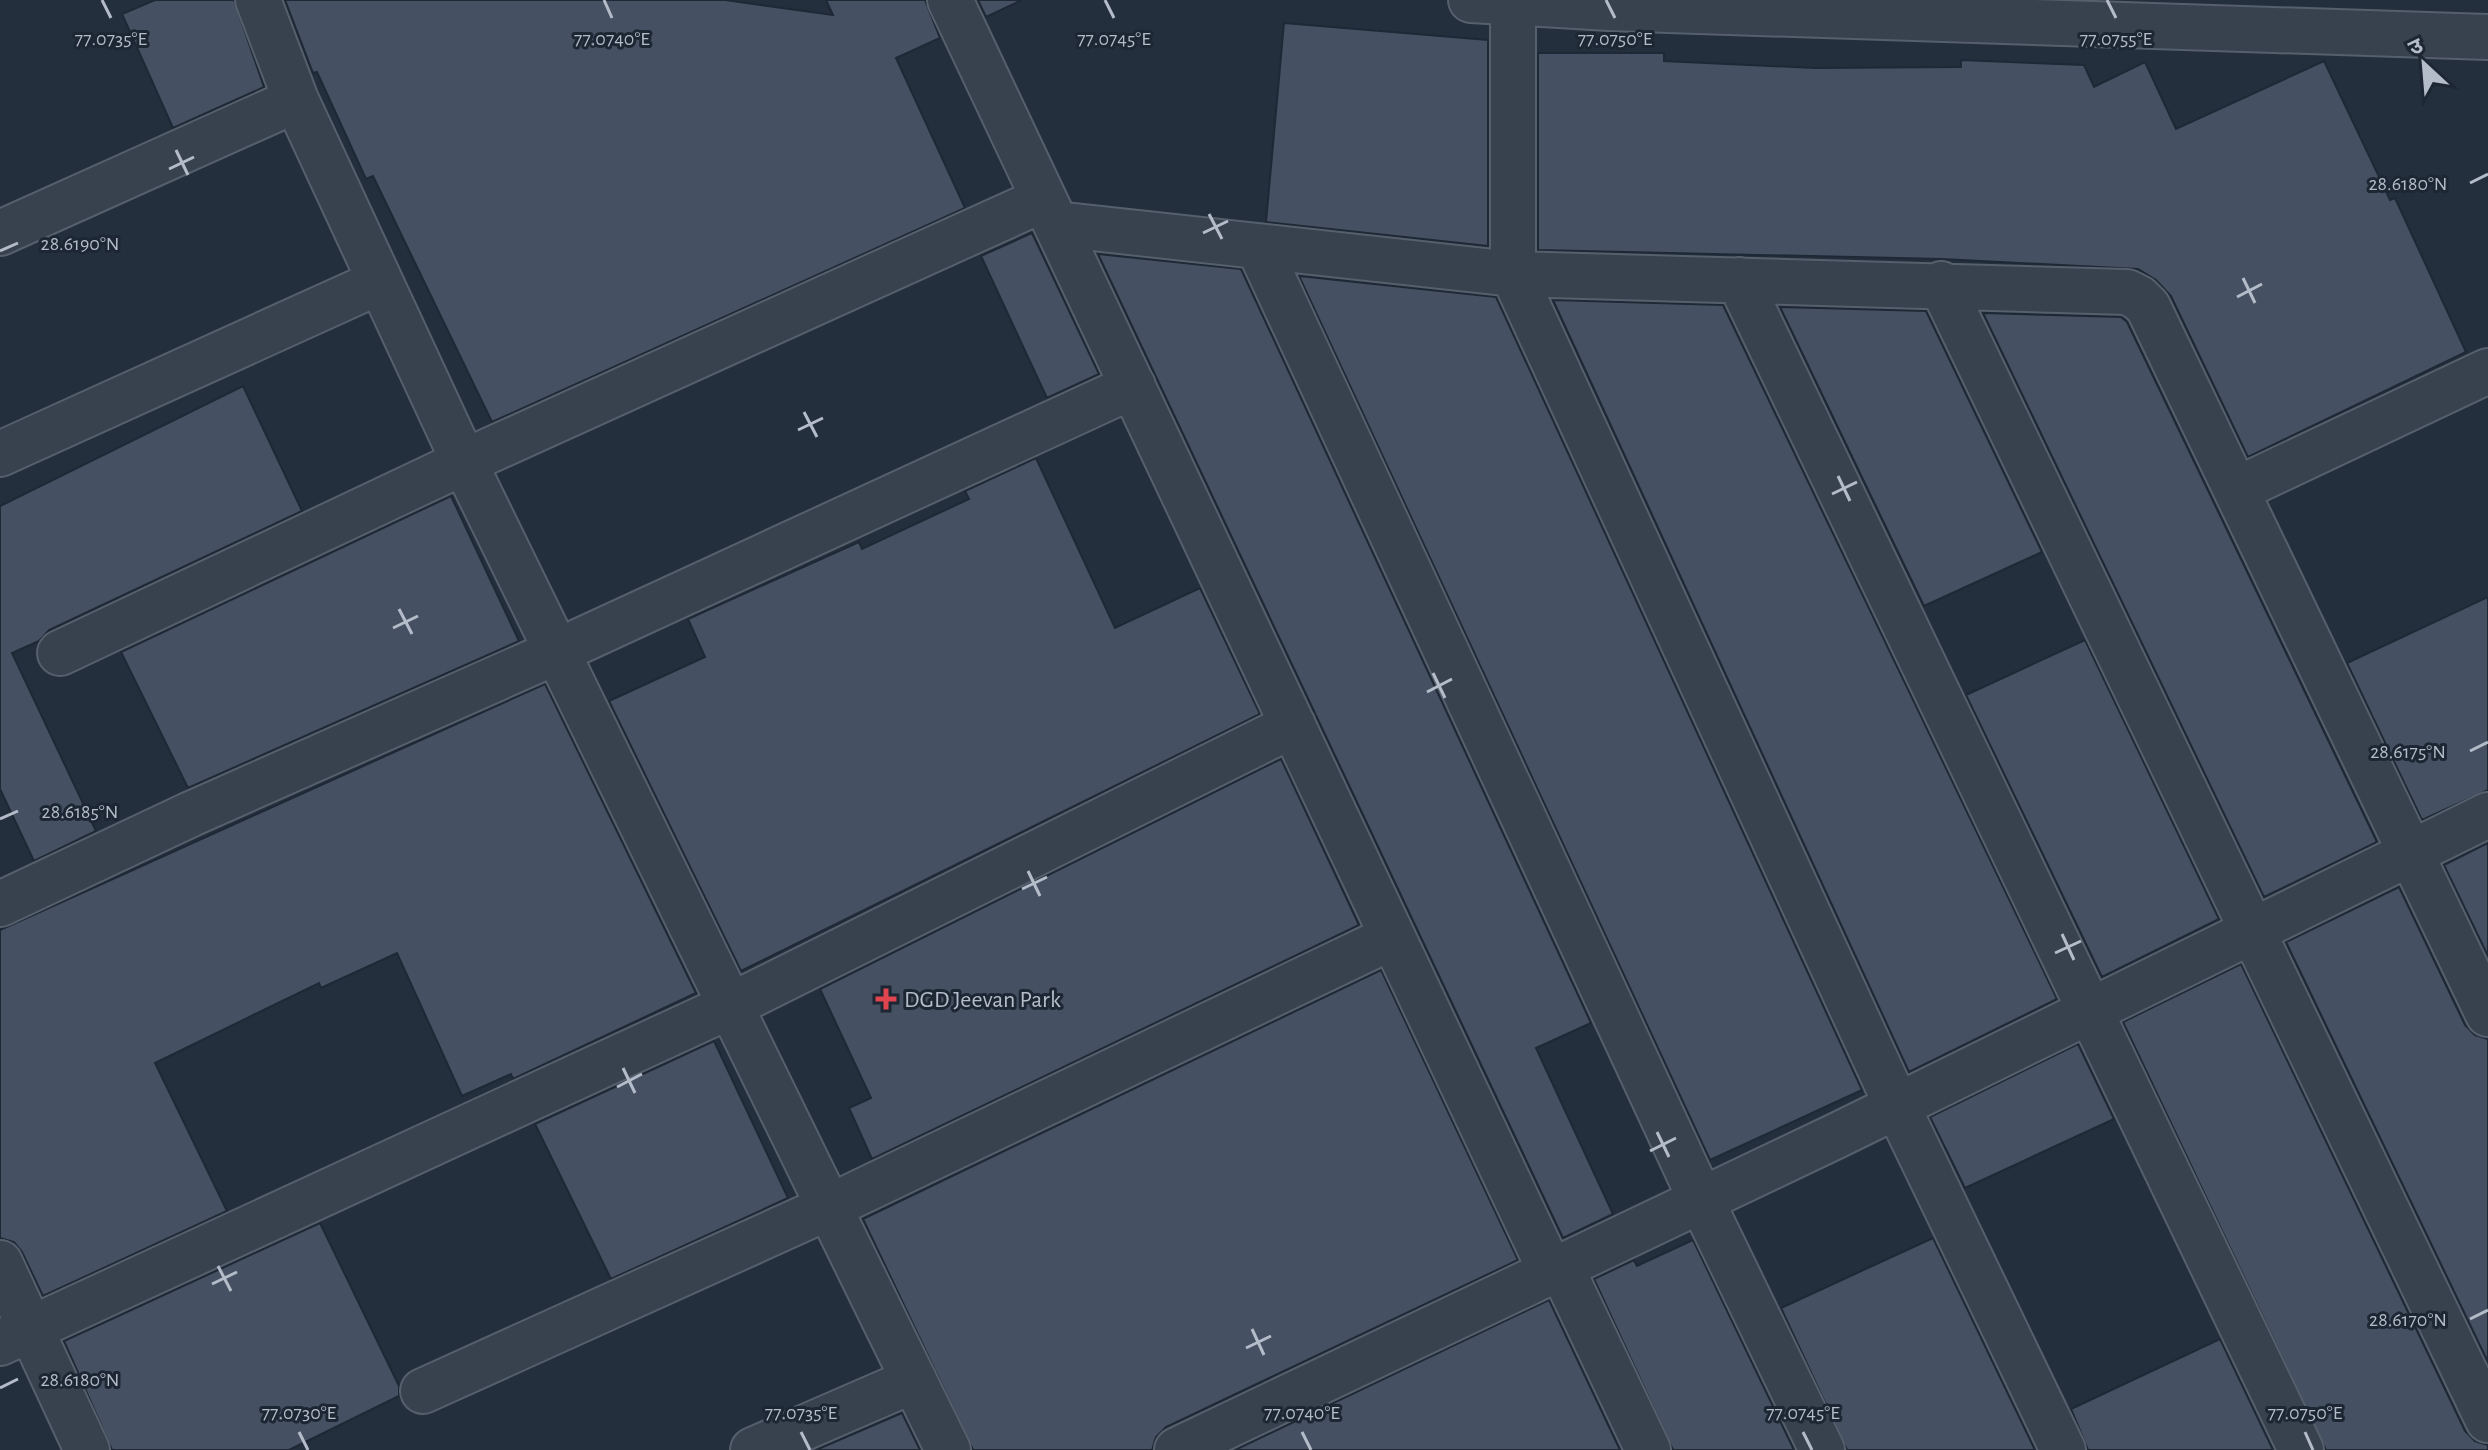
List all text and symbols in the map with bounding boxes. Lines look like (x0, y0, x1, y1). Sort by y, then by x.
north arrow (2384, 24, 2464, 104)
text: 77.0735°E (75, 29, 147, 49)
text: 77.0740°E (574, 29, 650, 49)
text: 77.0745°E (1077, 29, 1151, 49)
text: 77.0750°E (1578, 29, 1653, 49)
text: 77.0755°E (2080, 29, 2153, 49)
text: उ (2405, 34, 2427, 60)
text: 28.6180°N (2369, 174, 2448, 194)
text: 28.6190°N (41, 234, 119, 254)
text: 28.6175°N (2370, 742, 2446, 762)
text: 28.6185°N (42, 802, 118, 822)
marker: DGD Jeevan Park (875, 988, 897, 1010)
place label: DGD Jeevan Park (904, 988, 1061, 1012)
text: 28.6170°N (2369, 1310, 2447, 1330)
text: 28.6180°N (41, 1370, 120, 1390)
text: 77.0730°E (262, 1403, 337, 1423)
text: 77.0735°E (765, 1403, 837, 1423)
text: 77.0740°E (1264, 1403, 1340, 1423)
text: 77.0745°E (1766, 1403, 1840, 1423)
text: 77.0750°E (2268, 1403, 2343, 1423)

